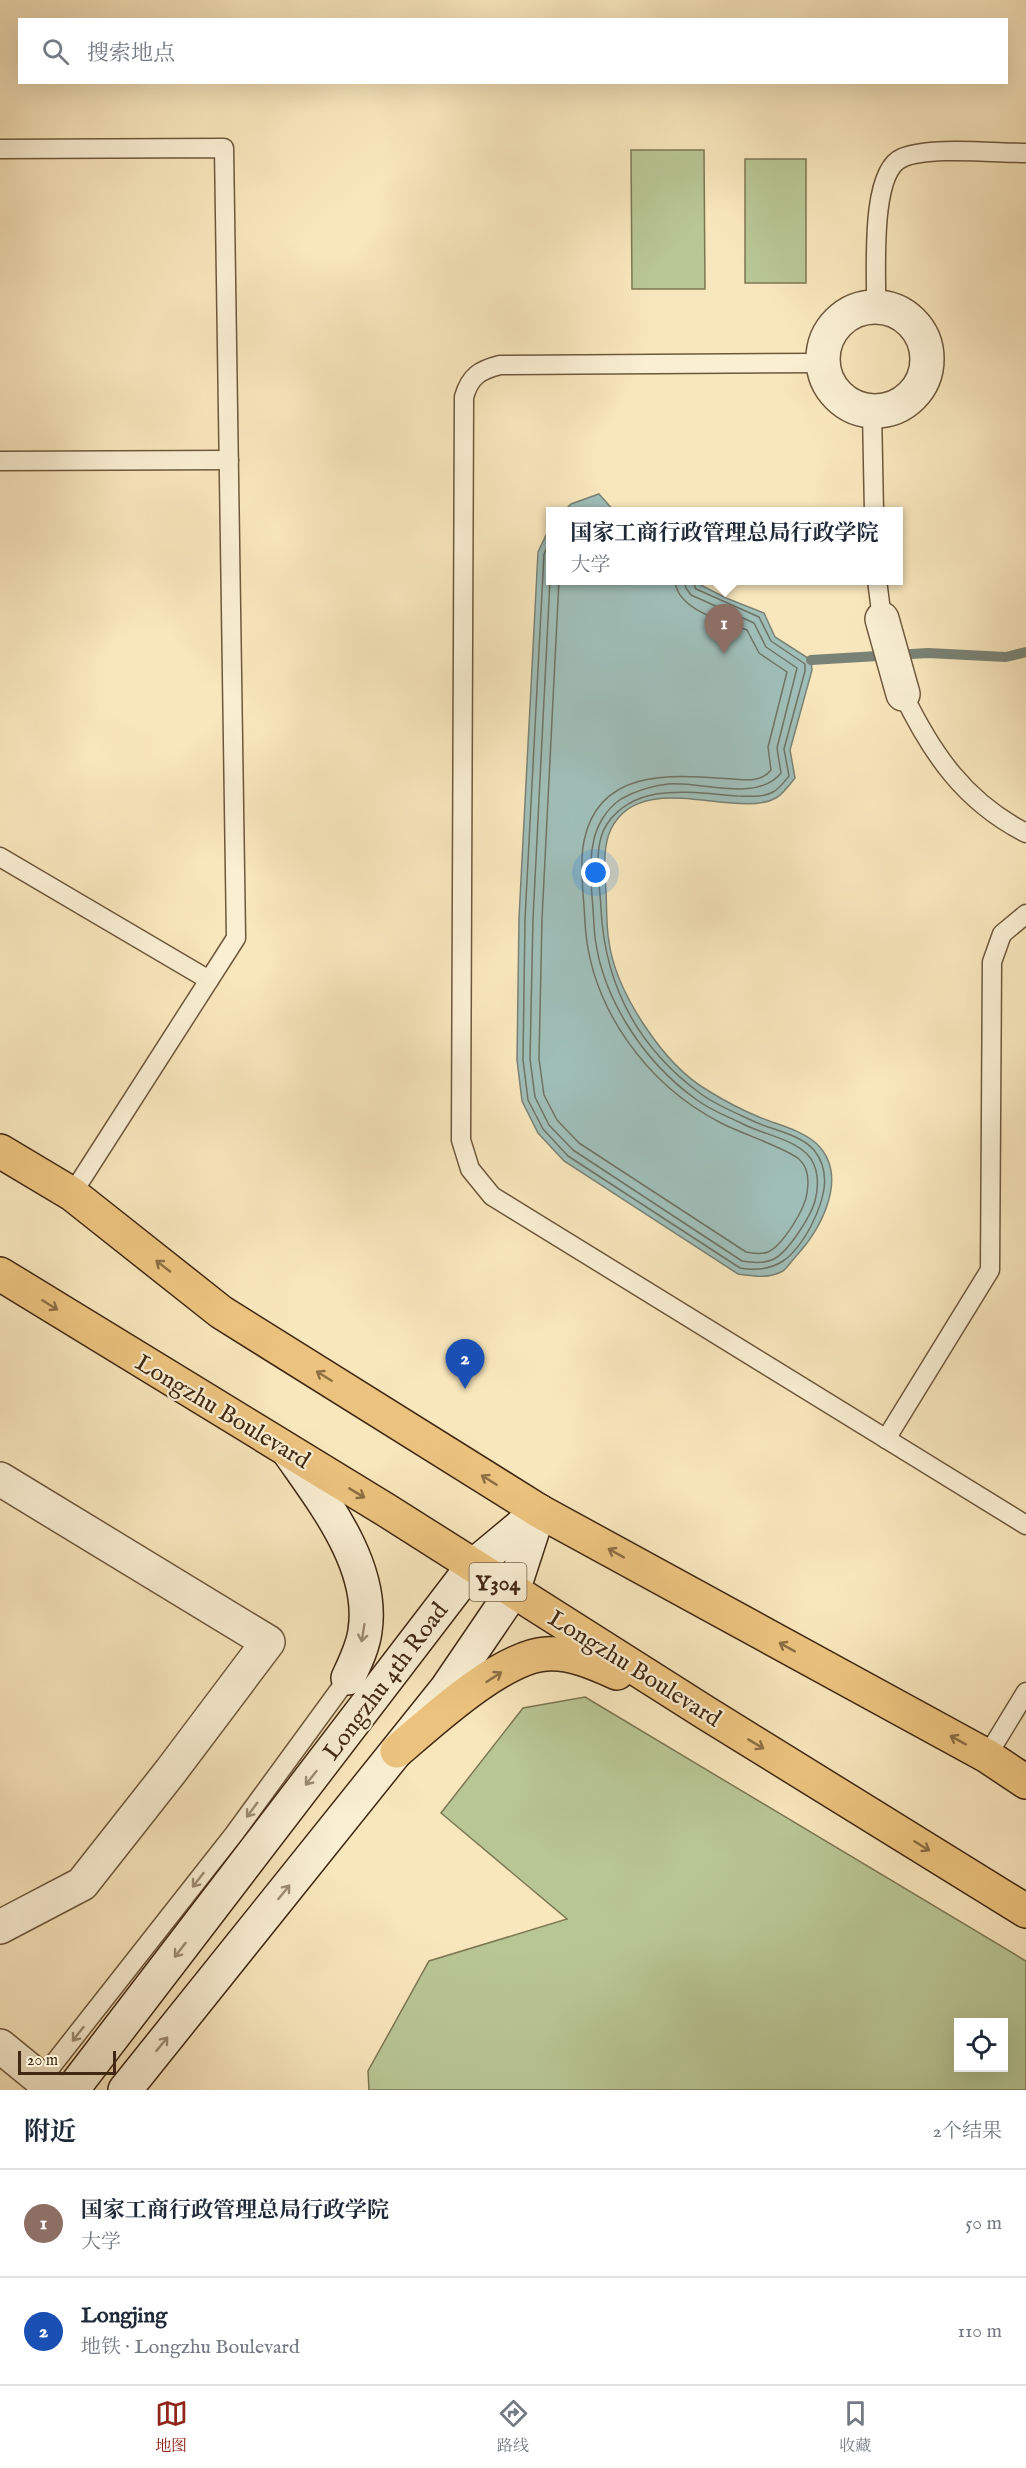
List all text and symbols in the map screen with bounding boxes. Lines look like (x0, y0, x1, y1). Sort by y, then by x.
search box (18, 18, 1008, 84)
icon: search (39, 35, 72, 68)
text: 搜索地点 (87, 40, 175, 68)
popup (546, 507, 903, 585)
text: 国家工商行政管理总局行政学院 (570, 520, 879, 548)
text: 大学 (570, 553, 610, 578)
pin: 1 (704, 604, 744, 654)
your location (581, 858, 610, 887)
one-way arrow (155, 1260, 171, 1273)
one-way arrow (41, 1299, 58, 1311)
pin: 2 (446, 1340, 484, 1389)
street label: Longzhu Boulevard (129, 1348, 315, 1477)
one-way arrow (316, 1370, 333, 1382)
one-way arrow (481, 1474, 498, 1486)
one-way arrow (348, 1487, 365, 1499)
one-way arrow (608, 1547, 625, 1559)
road number: Y304 (470, 1563, 526, 1601)
street label: Longzhu 4th Road (317, 1597, 456, 1767)
street label: Longzhu Boulevard (542, 1604, 727, 1735)
one-way arrow (358, 1622, 369, 1642)
one-way arrow (779, 1641, 796, 1653)
one-way arrow (485, 1671, 501, 1683)
one-way arrow (950, 1734, 968, 1745)
one-way arrow (747, 1738, 764, 1750)
one-way arrow (305, 1770, 318, 1786)
one-way arrow (245, 1802, 258, 1818)
one-way arrow (913, 1840, 930, 1852)
one-way arrow (191, 1872, 204, 1888)
one-way arrow (277, 1884, 290, 1900)
one-way arrow (173, 1941, 186, 1957)
map controls (954, 2018, 1008, 2072)
button: locate (954, 2018, 1008, 2072)
one-way arrow (71, 2026, 84, 2042)
one-way arrow (155, 2037, 168, 2053)
scale bar (18, 2048, 116, 2076)
text: 20 m (27, 2051, 58, 2071)
text: 附近 (24, 2116, 76, 2149)
text: 2个结果 (933, 2119, 1002, 2144)
text: 国家工商行政管理总局行政学院 (81, 2197, 389, 2225)
text: 1 (40, 2211, 47, 2236)
text: 50 m (965, 2211, 1002, 2236)
text: 大学 (81, 2230, 121, 2255)
text: Longjing (81, 2302, 167, 2330)
text: 2 (39, 2319, 48, 2344)
text: 110 m (958, 2319, 1002, 2344)
text: 地铁 · Longzhu Boulevard (81, 2335, 300, 2360)
tab: 地图 (155, 2397, 188, 2457)
tab: 路线 (497, 2397, 530, 2457)
tab: 收藏 (839, 2397, 872, 2457)

